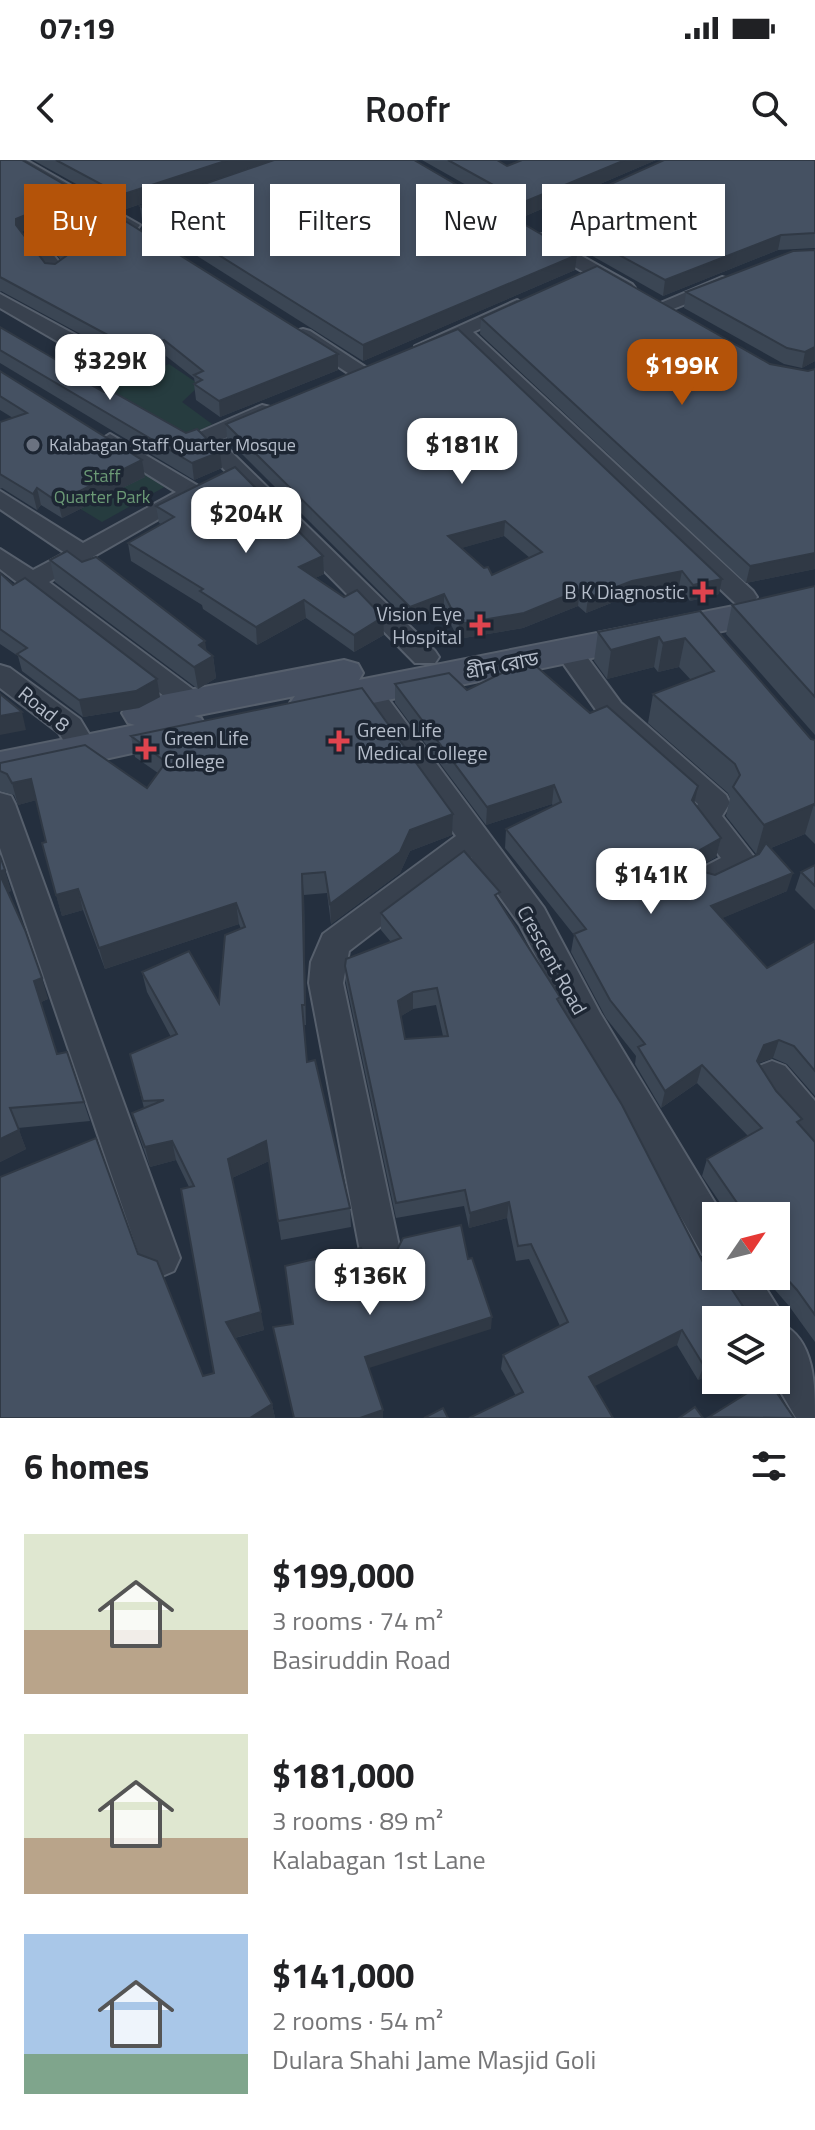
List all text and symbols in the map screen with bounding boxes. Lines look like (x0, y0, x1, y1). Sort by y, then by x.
text: 07:19 (40, 5, 115, 51)
text: Roofr (365, 81, 450, 136)
icon: back (24, 86, 68, 130)
icon: search (747, 86, 791, 130)
chip: Buy (24, 184, 126, 256)
chip: Rent (142, 184, 254, 256)
chip: Filters (270, 184, 400, 256)
chip: New (416, 184, 526, 256)
chip: Apartment (542, 184, 725, 256)
pin: $329K (54, 334, 166, 402)
pin: $199K (626, 339, 738, 407)
text: $329K (73, 340, 147, 379)
text: $199K (645, 345, 719, 384)
pin: $181K (406, 418, 518, 486)
text: $181K (425, 424, 499, 463)
place label: Kalabagan Staff Quarter Mosque (49, 431, 296, 458)
marker: Kalabagan Staff Quarter Mosque (24, 436, 42, 454)
park label: Staff Quarter Park (54, 462, 151, 510)
pin: $204K (190, 487, 302, 555)
text: $204K (209, 493, 283, 532)
place label: B K Diagnostic (564, 576, 685, 607)
marker: B K Diagnostic (692, 581, 714, 603)
place label: Vision Eye Hospital (376, 598, 462, 652)
marker: Vision Eye Hospital (469, 614, 491, 636)
street label: গ্রীন রোড (462, 642, 542, 687)
street label: Road 8 (12, 678, 77, 739)
place label: Green Life Medical College (357, 714, 487, 768)
place label: Green Life College (164, 722, 249, 776)
marker: Green Life Medical College (328, 730, 350, 752)
marker: Green Life College (135, 738, 157, 760)
pin: $141K (595, 848, 707, 916)
text: $141K (614, 854, 688, 893)
street label: Crescent Road (510, 899, 595, 1020)
north arrow (702, 1202, 790, 1290)
map controls (702, 1202, 790, 1394)
pin: $136K (314, 1249, 426, 1317)
text: $136K (333, 1255, 407, 1294)
button: layers (702, 1306, 790, 1394)
text: 6 homes (24, 1440, 149, 1492)
icon: filters (747, 1444, 791, 1488)
text: $199,000 (272, 1549, 414, 1601)
icon: home (88, 1566, 184, 1662)
text: 3 rooms · 74 m² (272, 1601, 443, 1640)
text: Basiruddin Road (272, 1640, 451, 1679)
text: $181,000 (272, 1749, 414, 1801)
icon: home (88, 1766, 184, 1862)
text: 3 rooms · 89 m² (272, 1801, 443, 1840)
text: Kalabagan 1st Lane (272, 1840, 486, 1879)
text: $141,000 (272, 1949, 414, 2001)
icon: home (88, 1966, 184, 2062)
text: 2 rooms · 54 m² (272, 2001, 443, 2040)
text: Dulara Shahi Jame Masjid Goli (272, 2040, 596, 2079)

